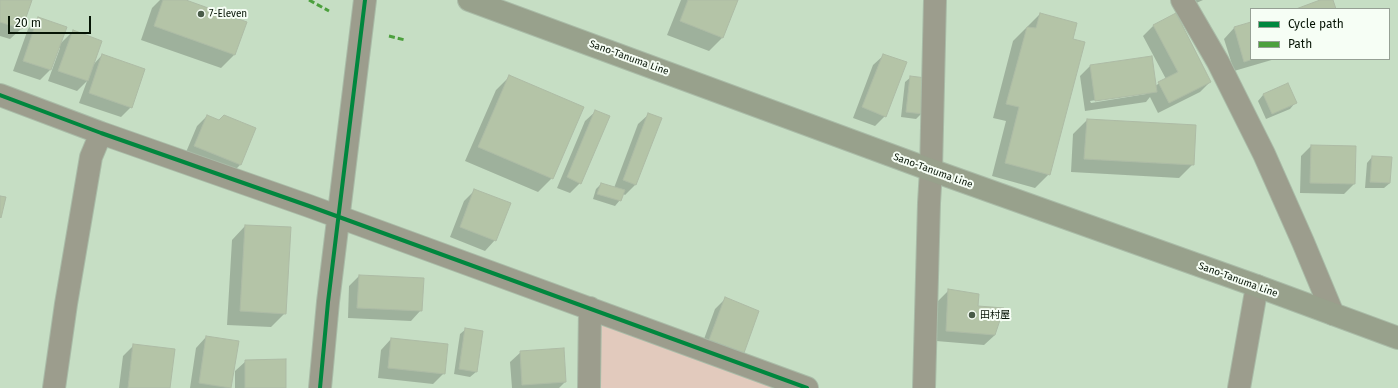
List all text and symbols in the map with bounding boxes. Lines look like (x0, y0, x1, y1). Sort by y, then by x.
scale bar (10, 8, 93, 34)
place label: 7-Eleven (209, 8, 247, 20)
legend (1250, 8, 1390, 60)
marker: 7-Eleven (196, 9, 206, 19)
text: 20 m (15, 16, 41, 30)
text: Cycle path (1288, 17, 1344, 31)
text: Path (1288, 37, 1312, 51)
street label: Sano-Tanuma Line (588, 38, 670, 78)
street label: Sano-Tanuma Line (892, 151, 974, 191)
street label: Sano-Tanuma Line (1197, 260, 1279, 300)
place label: 田村屋 (980, 309, 1010, 321)
marker: 田村屋 (967, 310, 977, 320)

